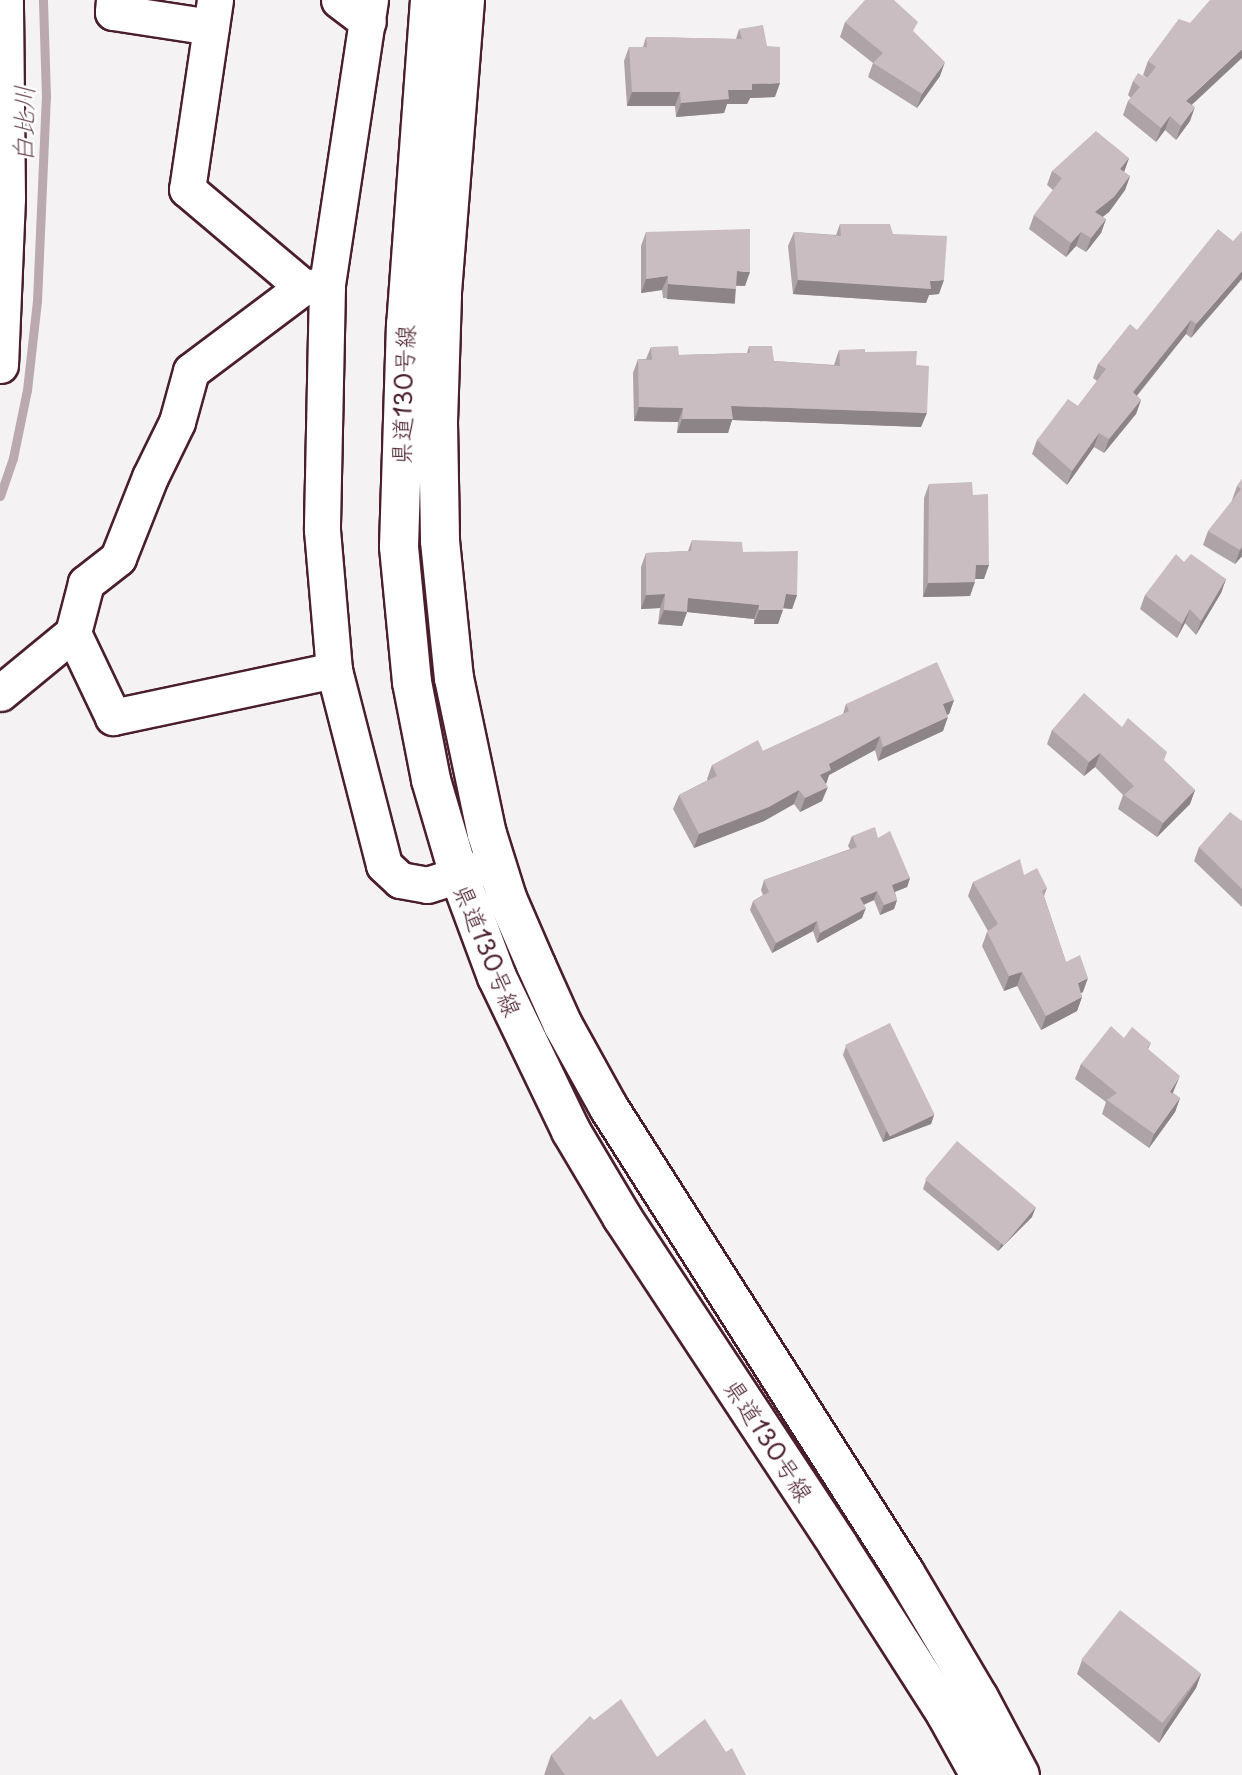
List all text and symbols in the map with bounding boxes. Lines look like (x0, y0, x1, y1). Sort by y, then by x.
water label: 白比川 (7, 85, 39, 163)
street label: 県道130号線 (386, 324, 420, 466)
street label: 県道130号線 (448, 880, 528, 1020)
street label: 県道130号線 (719, 1373, 819, 1507)

